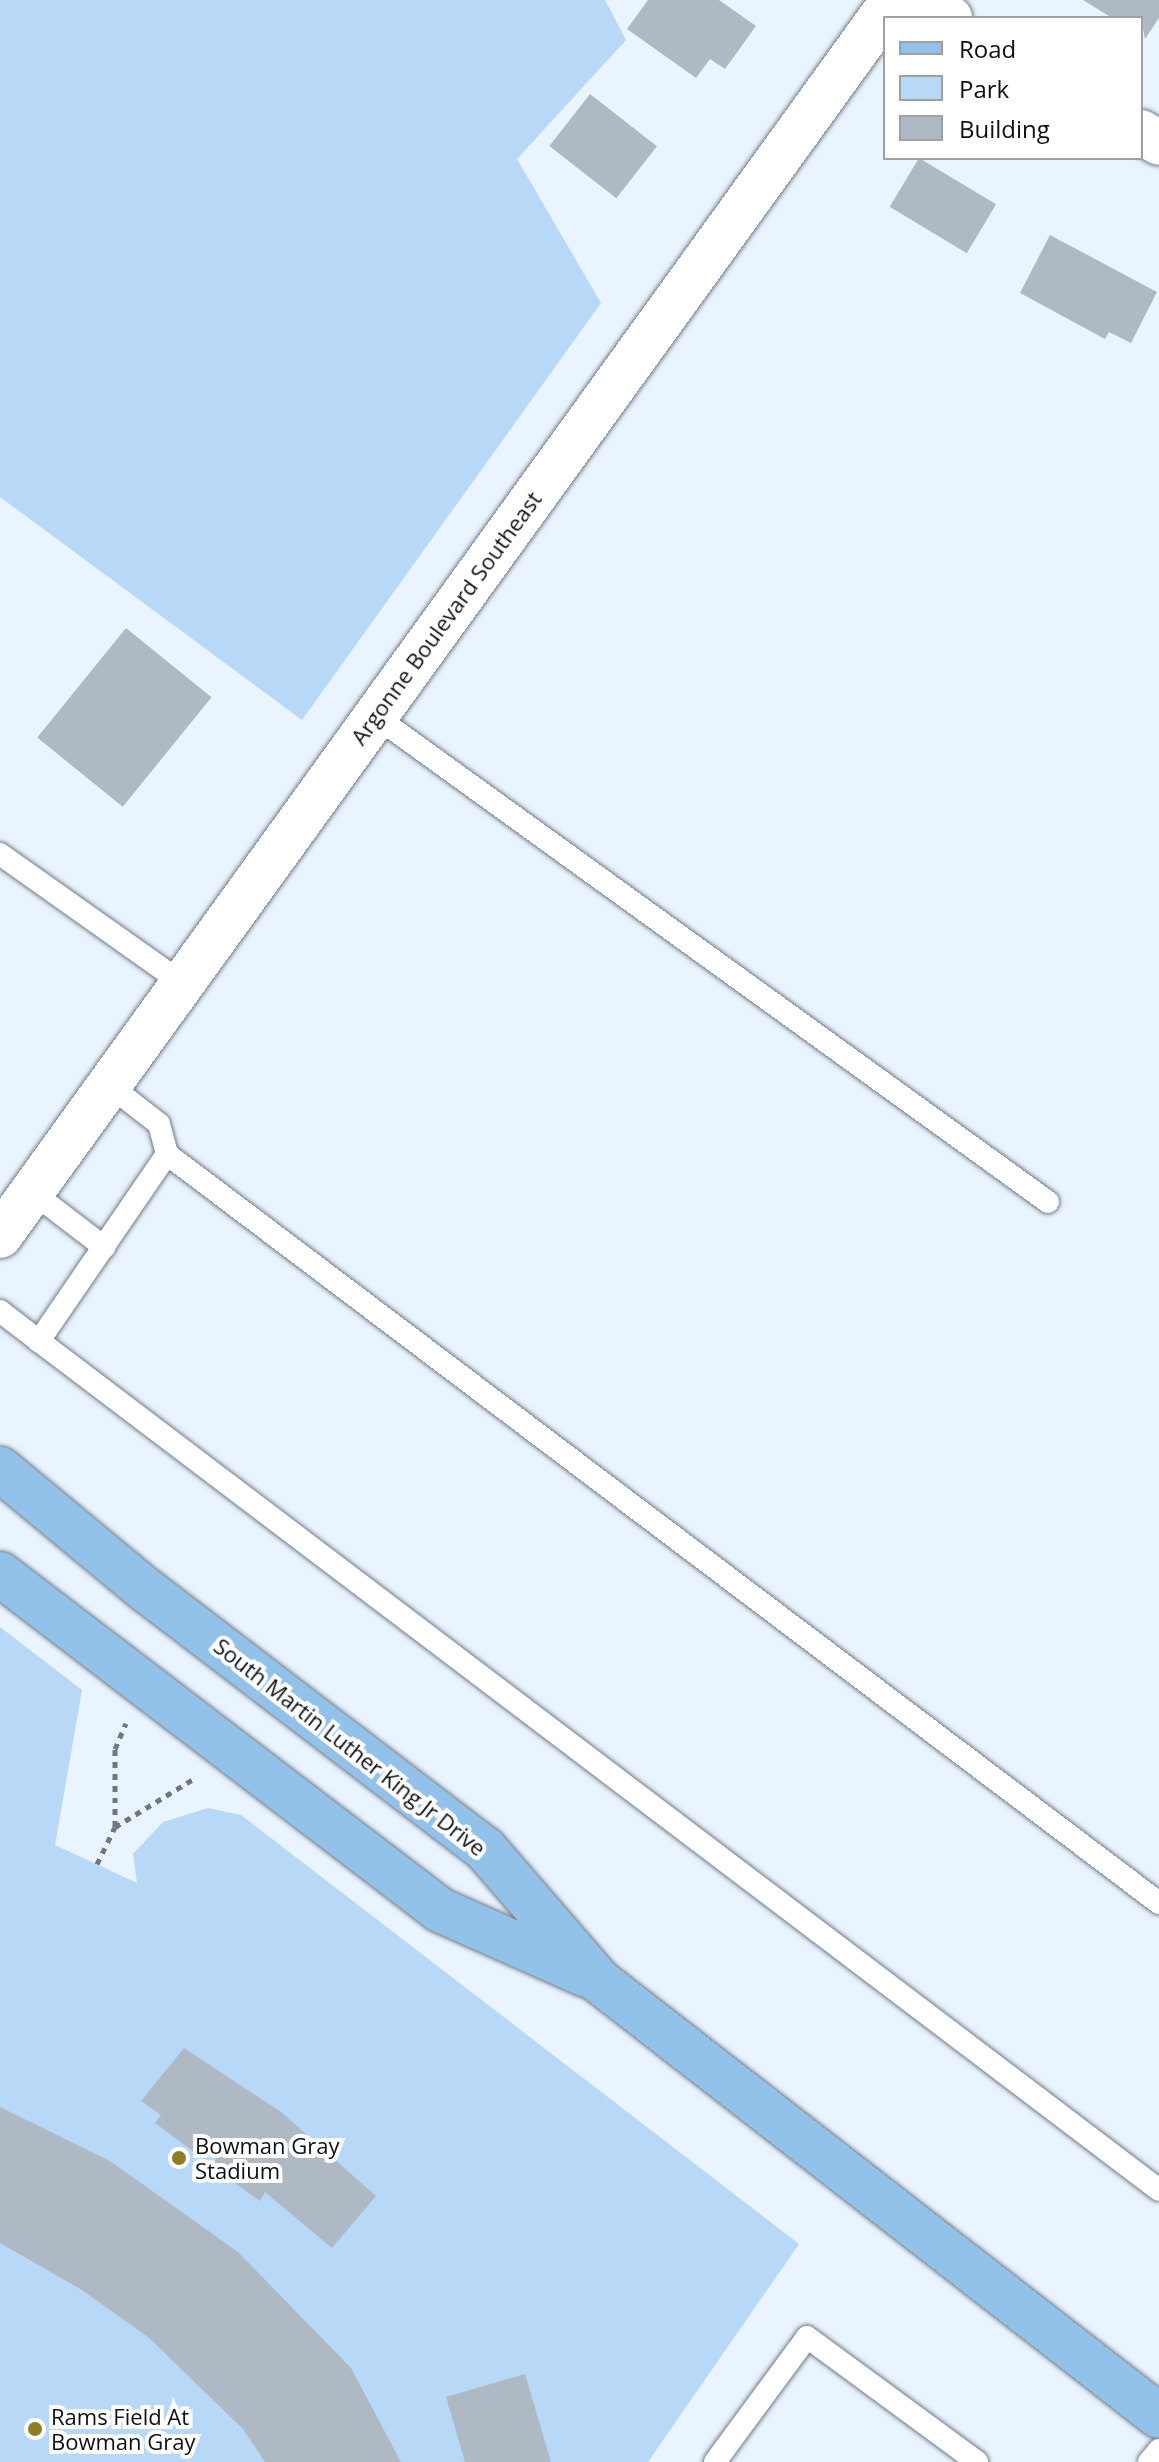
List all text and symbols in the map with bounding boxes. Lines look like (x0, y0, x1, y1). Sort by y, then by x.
legend (883, 16, 1143, 160)
text: Road (959, 32, 1016, 65)
text: Park (959, 72, 1009, 105)
text: Building (959, 112, 1050, 145)
street label: Argonne Boulevard Southeast (345, 486, 547, 750)
street label: South Martin Luther King Jr Drive (209, 1633, 491, 1861)
place label: Bowman Gray Stadium (195, 2132, 340, 2184)
marker: Bowman Gray Stadium (170, 2149, 188, 2167)
place label: Rams Field At Bowman Gray (51, 2403, 196, 2454)
marker: Rams Field At Bowman Gray (26, 2420, 44, 2438)

